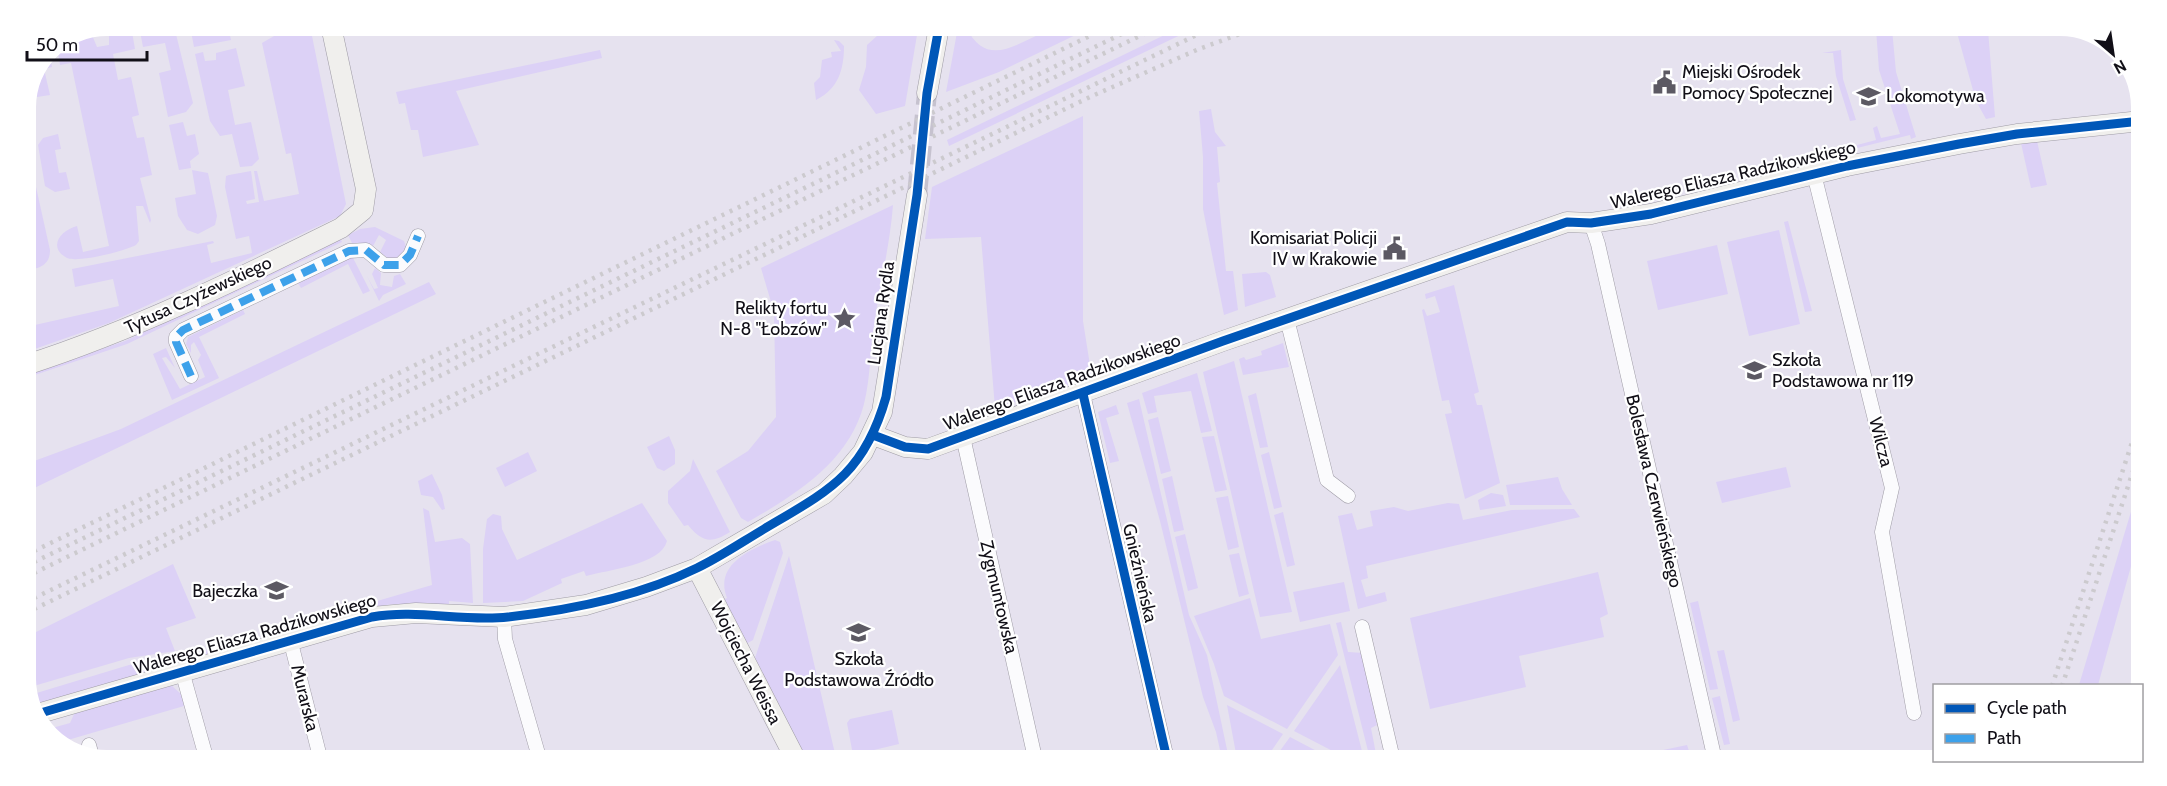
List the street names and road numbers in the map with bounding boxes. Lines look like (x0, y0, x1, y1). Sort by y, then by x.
street label: Walerego Eliasza Radzikowskiego (1608, 136, 1858, 214)
street label: Tytusa Czyżewskiego (121, 251, 275, 339)
street label: Lucjana Rydla (863, 260, 899, 366)
street label: Walerego Eliasza Radzikowskiego (940, 329, 1184, 435)
street label: Bolesława Czerwieńskiego (1621, 392, 1687, 590)
street label: Wilcza (1864, 415, 1898, 469)
street label: Gnieźnieńska (1118, 521, 1162, 625)
street label: Zygmuntowska (975, 538, 1023, 656)
street label: Walerego Eliasza Radzikowskiego (131, 589, 379, 679)
street label: Wojciecha Weissa (706, 598, 787, 728)
street label: Murarska (286, 662, 324, 734)

